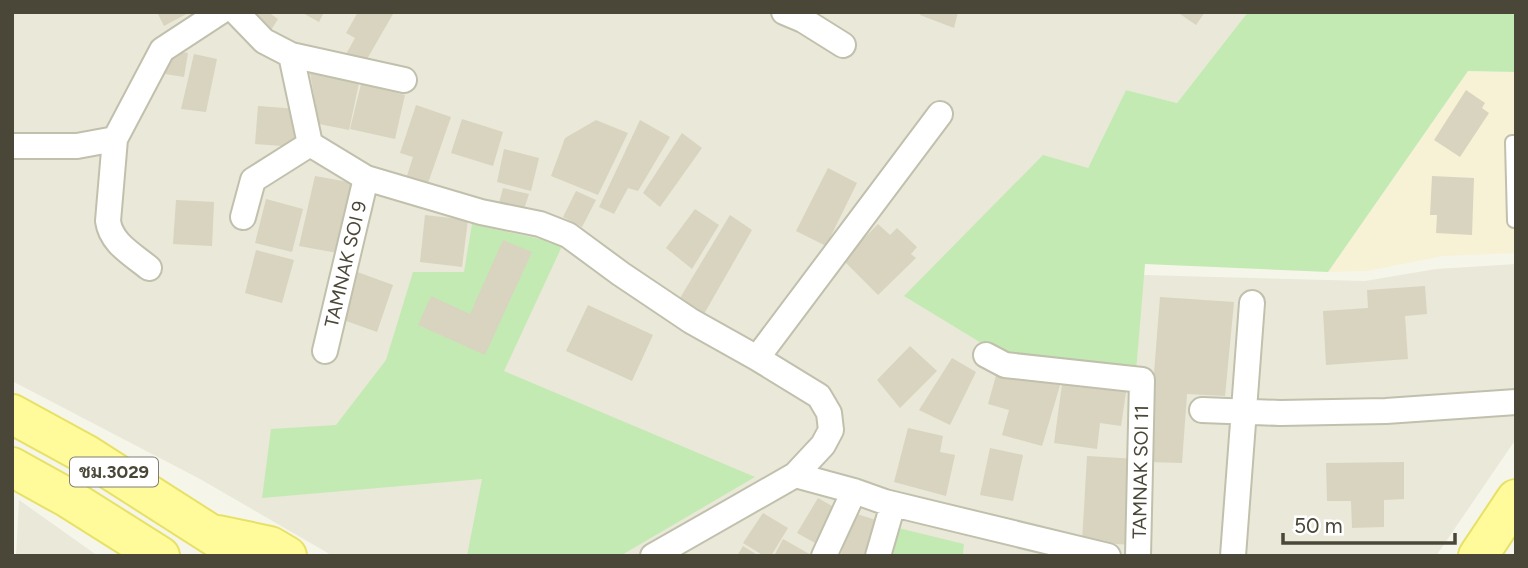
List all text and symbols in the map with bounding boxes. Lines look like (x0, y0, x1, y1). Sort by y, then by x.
street label: TAMNAK SOI 9 (320, 199, 371, 330)
street label: TAMNAK SOI 11 (1128, 405, 1153, 539)
road number: ชม.3029 (70, 458, 158, 486)
scale bar (1283, 502, 1454, 546)
text: 50 m (1294, 513, 1343, 538)

